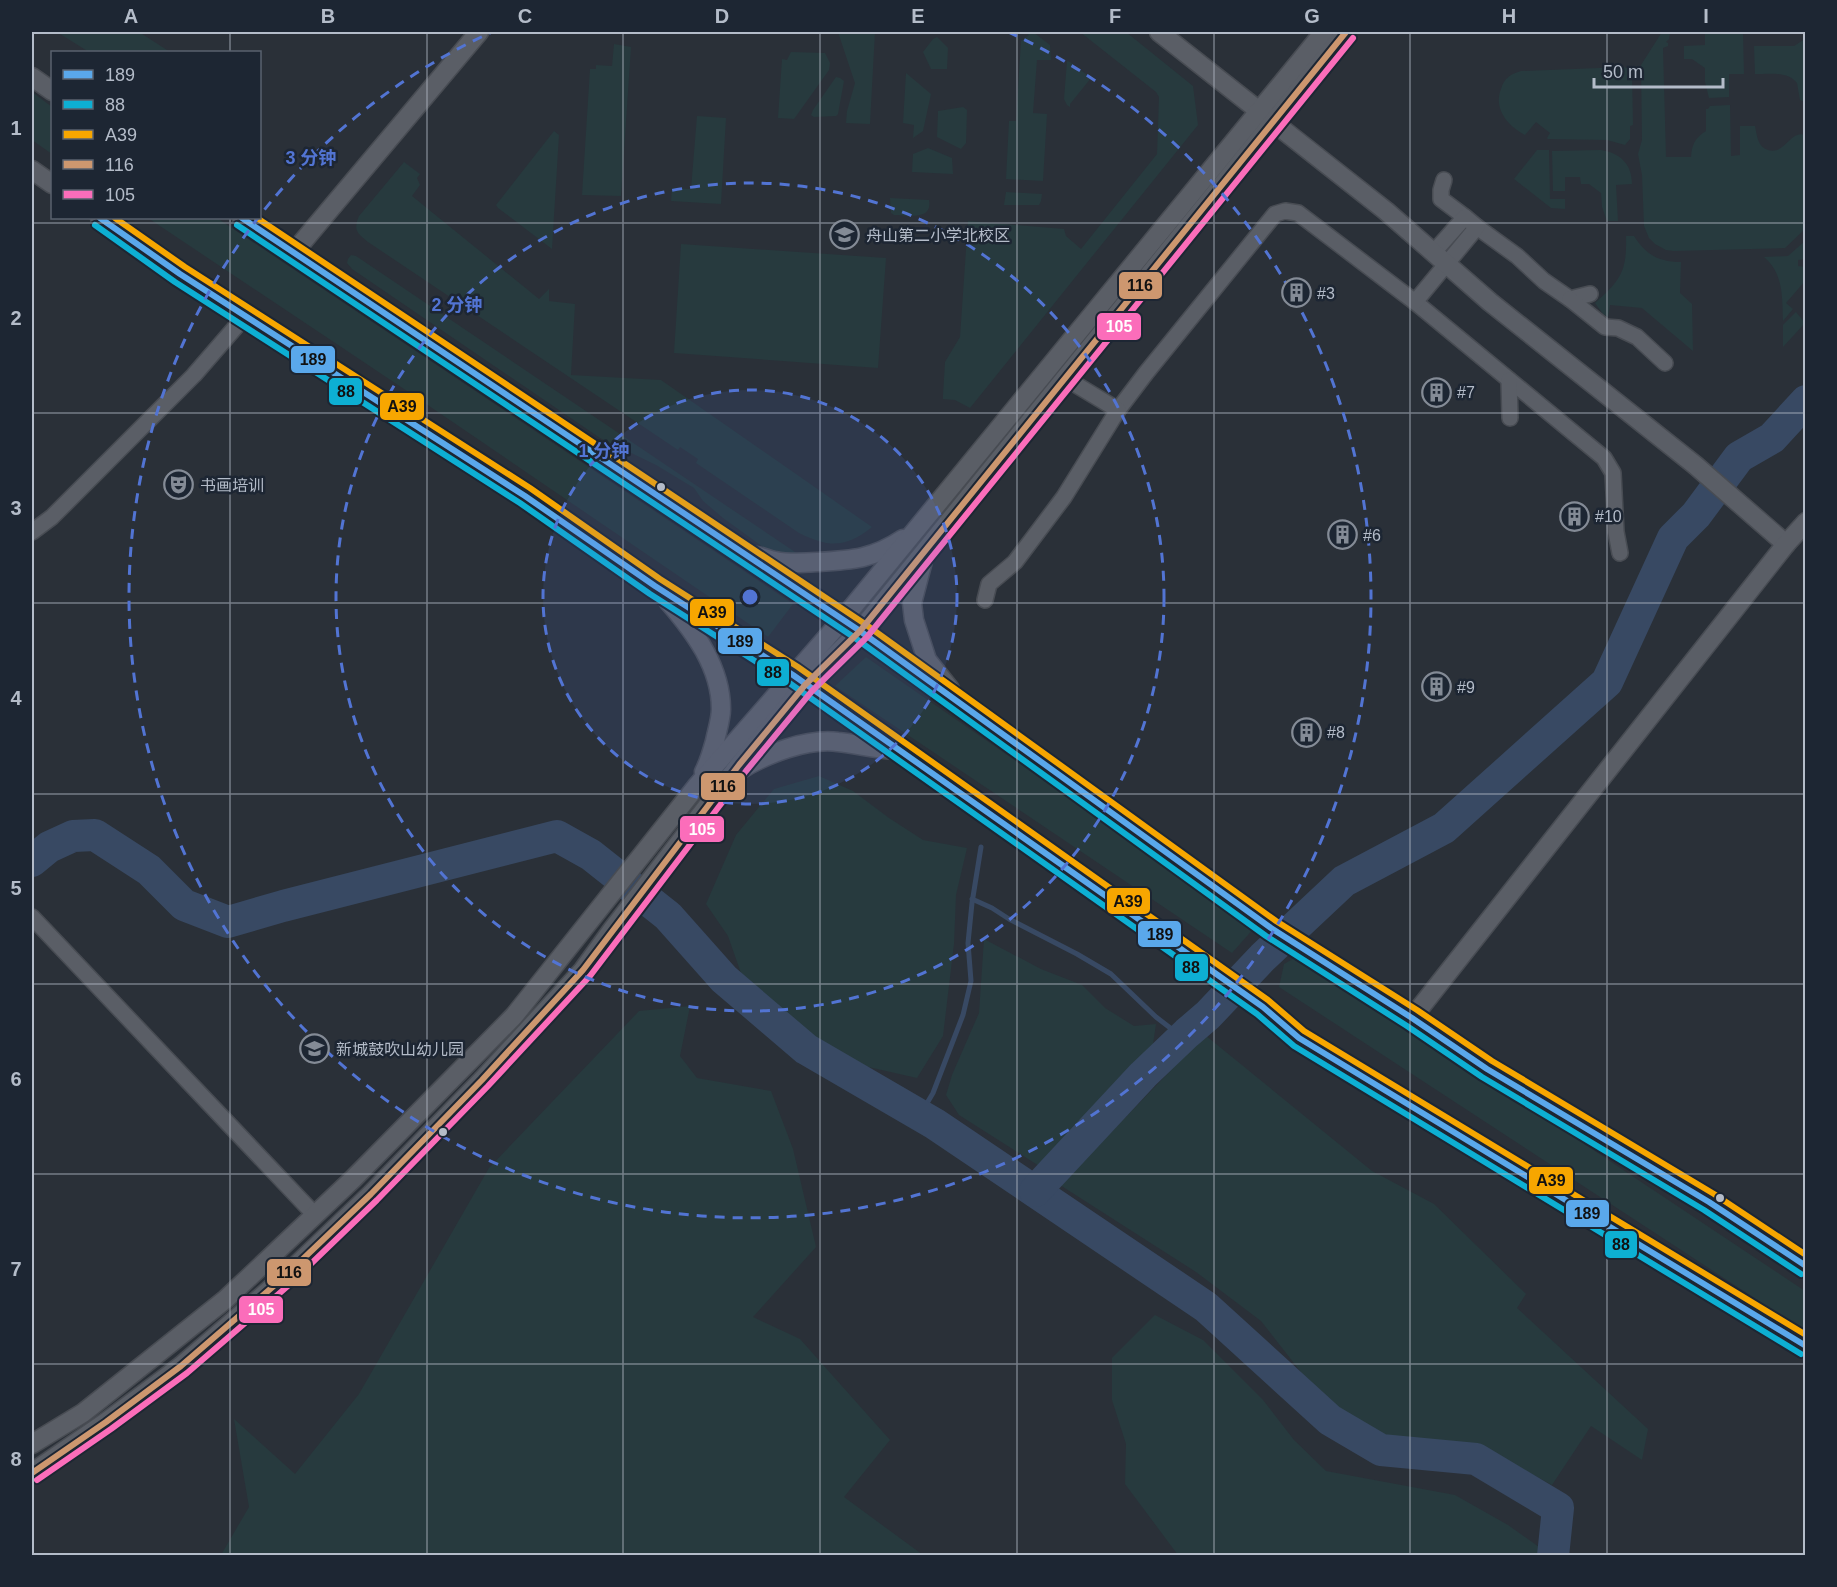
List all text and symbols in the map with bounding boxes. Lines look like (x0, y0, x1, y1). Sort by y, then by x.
text: A (124, 5, 138, 27)
text: B (321, 5, 335, 27)
text: C (518, 5, 532, 27)
text: D (715, 5, 729, 27)
text: E (911, 5, 925, 27)
text: F (1109, 5, 1121, 27)
text: G (1304, 5, 1320, 27)
text: H (1502, 5, 1516, 27)
text: I (1703, 5, 1709, 27)
legend (51, 51, 261, 219)
scale bar (1594, 51, 1723, 89)
text: 50 m (1603, 62, 1643, 82)
text: 189 (105, 65, 135, 85)
text: 88 (105, 95, 125, 115)
text: 1 (10, 117, 22, 139)
text: A39 (105, 125, 137, 145)
text: 3 分钟 (285, 148, 337, 168)
text: 116 (105, 155, 134, 175)
text: 105 (105, 185, 135, 205)
school or university icon: 舟山第二小学北校区 (829, 219, 861, 251)
place label: 舟山第二小学北校区 (866, 227, 1010, 244)
line badge: 116 (1118, 271, 1163, 300)
text: 116 (1127, 277, 1153, 294)
building icon: #3 (1280, 277, 1312, 309)
place label: #3 (1317, 285, 1335, 302)
text: 2 分钟 (431, 295, 483, 315)
text: 2 (10, 307, 22, 329)
line badge: 105 (1096, 312, 1142, 341)
text: 105 (1106, 318, 1132, 335)
line badge: 189 (290, 345, 336, 374)
text: 189 (300, 351, 326, 368)
building icon: #7 (1420, 376, 1452, 408)
line badge: 88 (328, 377, 363, 406)
text: 88 (337, 383, 355, 400)
place label: #7 (1457, 384, 1475, 401)
line badge: A39 (379, 392, 425, 421)
text: A39 (387, 398, 417, 415)
text: 1 分钟 (578, 441, 630, 461)
theatre icon: 书画培训 (163, 469, 195, 501)
place label: 书画培训 (200, 477, 264, 494)
unlabelled marker (655, 481, 667, 493)
text: 3 (10, 497, 22, 519)
building icon: #10 (1558, 500, 1590, 532)
place label: #10 (1595, 508, 1622, 525)
building icon: #6 (1326, 519, 1358, 551)
place label: #6 (1363, 527, 1381, 544)
centre of rings (740, 587, 760, 607)
line badge: A39 (689, 598, 735, 627)
text: A39 (697, 604, 727, 621)
line badge: 189 (717, 627, 763, 655)
text: 189 (727, 633, 753, 650)
line badge: 88 (756, 658, 790, 687)
text: 88 (764, 664, 782, 681)
building icon: #9 (1420, 671, 1452, 703)
place label: #9 (1457, 679, 1475, 696)
text: 4 (10, 687, 22, 709)
building icon: #8 (1290, 716, 1322, 748)
place label: #8 (1327, 724, 1345, 741)
line badge: 116 (700, 772, 746, 801)
text: 116 (710, 778, 736, 795)
line badge: 105 (679, 815, 725, 843)
text: 105 (689, 821, 715, 838)
text: 5 (10, 877, 22, 899)
line badge: A39 (1106, 887, 1151, 915)
text: A39 (1113, 893, 1143, 910)
line badge: 189 (1137, 920, 1182, 948)
text: 189 (1147, 926, 1173, 943)
line badge: 88 (1174, 953, 1209, 982)
text: 88 (1182, 959, 1200, 976)
school or university icon: 新城鼓吹山幼儿园 (299, 1033, 331, 1065)
place label: 新城鼓吹山幼儿园 (336, 1041, 464, 1058)
text: 6 (10, 1068, 22, 1090)
unlabelled marker (437, 1126, 449, 1138)
line badge: A39 (1528, 1166, 1574, 1195)
text: A39 (1536, 1172, 1566, 1189)
unlabelled marker (1714, 1192, 1726, 1204)
line badge: 189 (1565, 1199, 1610, 1228)
text: 189 (1574, 1205, 1600, 1222)
line badge: 88 (1604, 1230, 1638, 1259)
text: 88 (1612, 1236, 1630, 1253)
text: 7 (10, 1258, 22, 1280)
line badge: 116 (266, 1258, 312, 1287)
text: 116 (276, 1264, 302, 1281)
line badge: 105 (238, 1295, 284, 1324)
text: 105 (248, 1301, 274, 1318)
text: 8 (10, 1448, 22, 1470)

